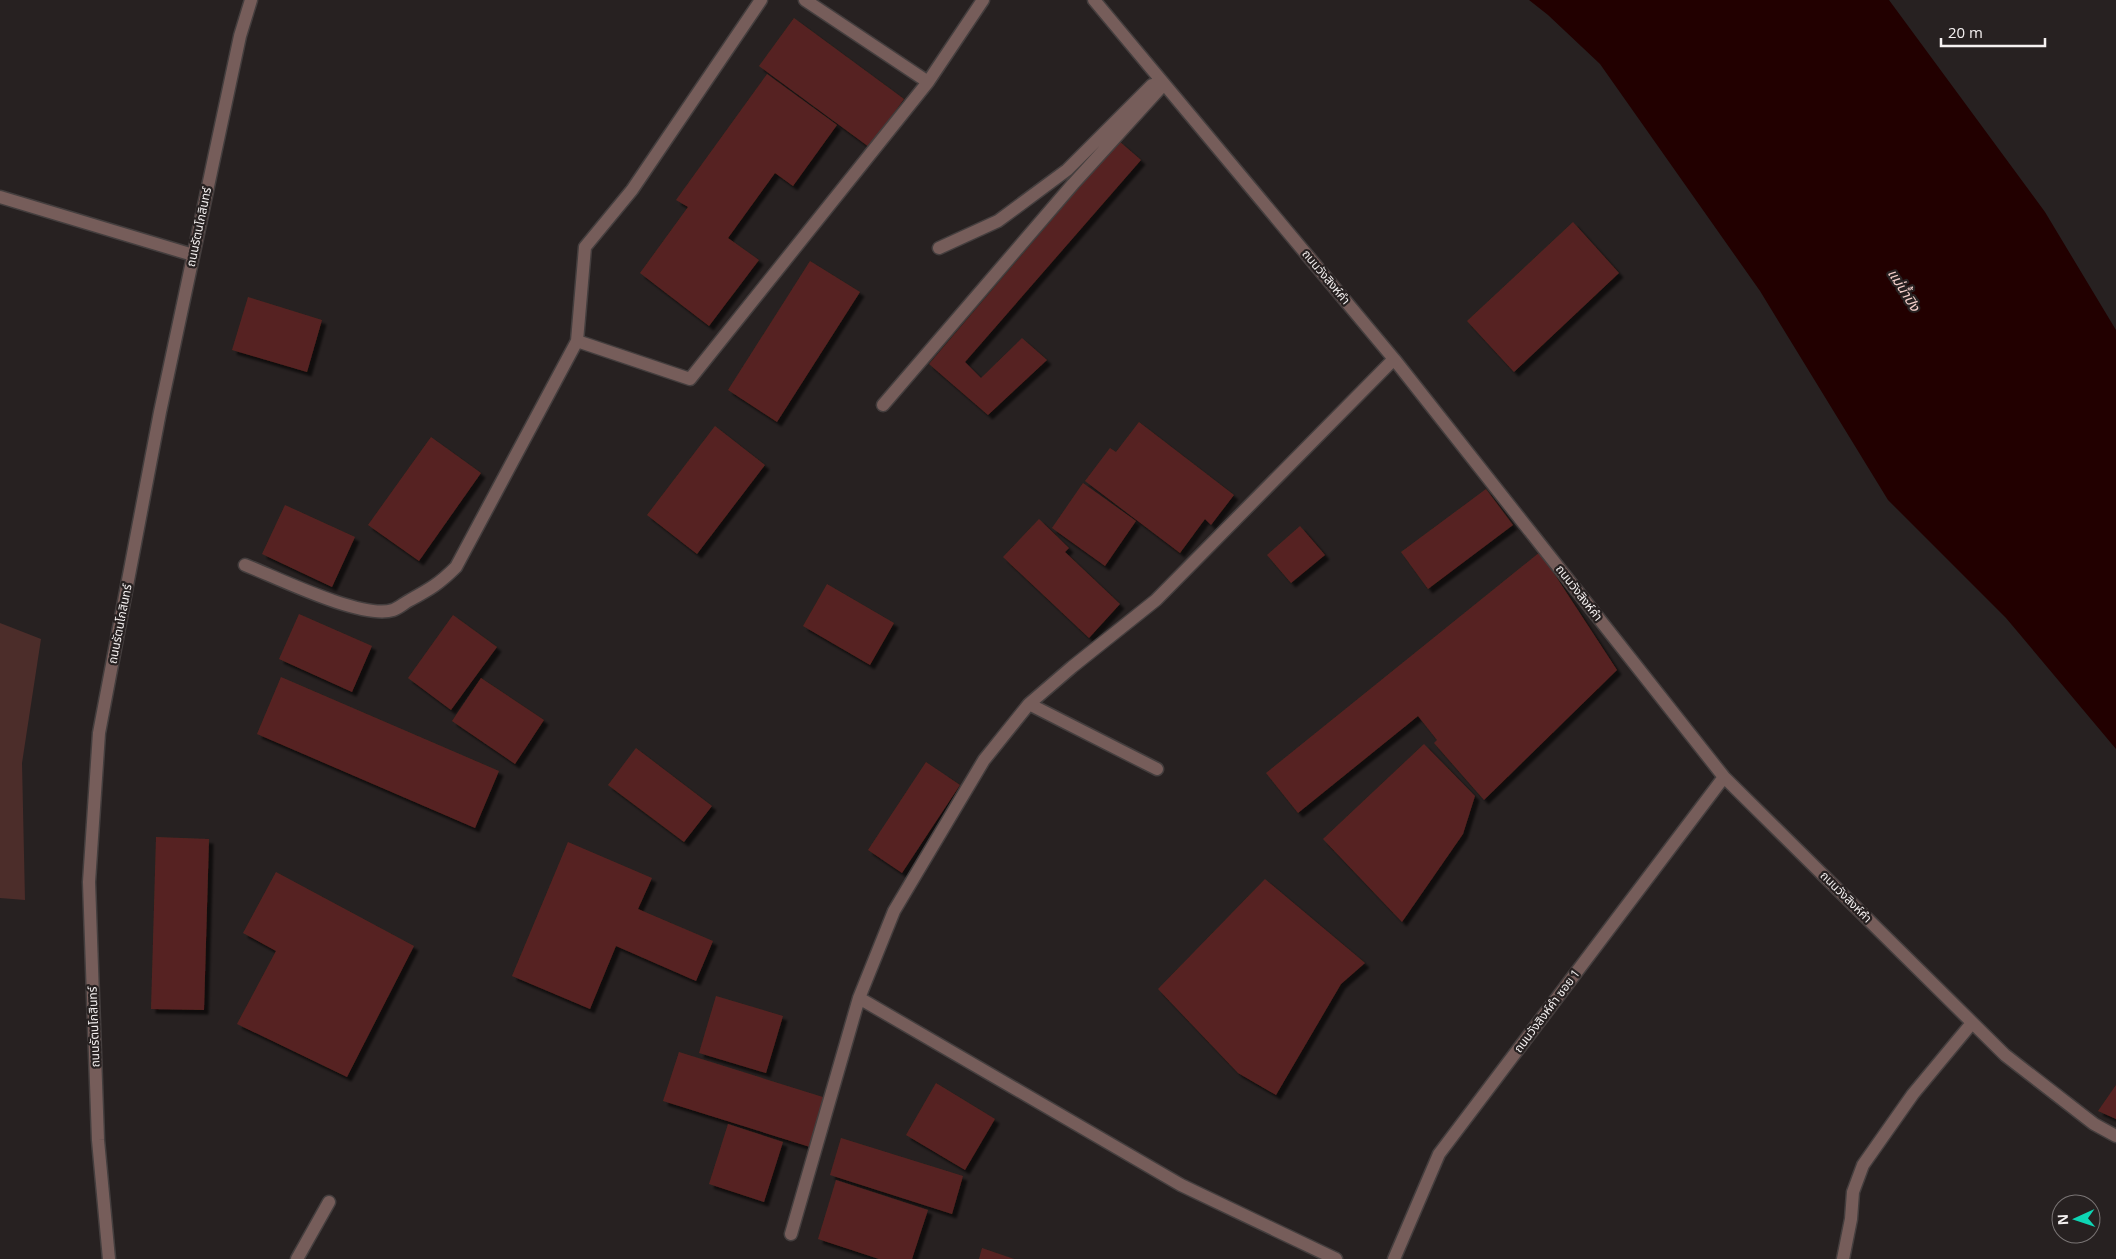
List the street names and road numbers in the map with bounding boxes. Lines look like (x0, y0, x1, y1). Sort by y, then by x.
street label: ถนนรัตนโกสินทร์ (182, 185, 215, 268)
street label: ถนนวังสิงห์คำ (1298, 246, 1354, 308)
street label: ถนนวังสิงห์คำ (1552, 561, 1607, 624)
street label: ถนนรัตนโกสินทร์ (103, 582, 136, 665)
street label: ถนนวังสิงห์คำ (1817, 867, 1876, 926)
street label: ถนนวังสิงห์คำ ซอย 1 (1510, 965, 1584, 1056)
street label: ถนนรัตนโกสินทร์ (84, 986, 103, 1068)

